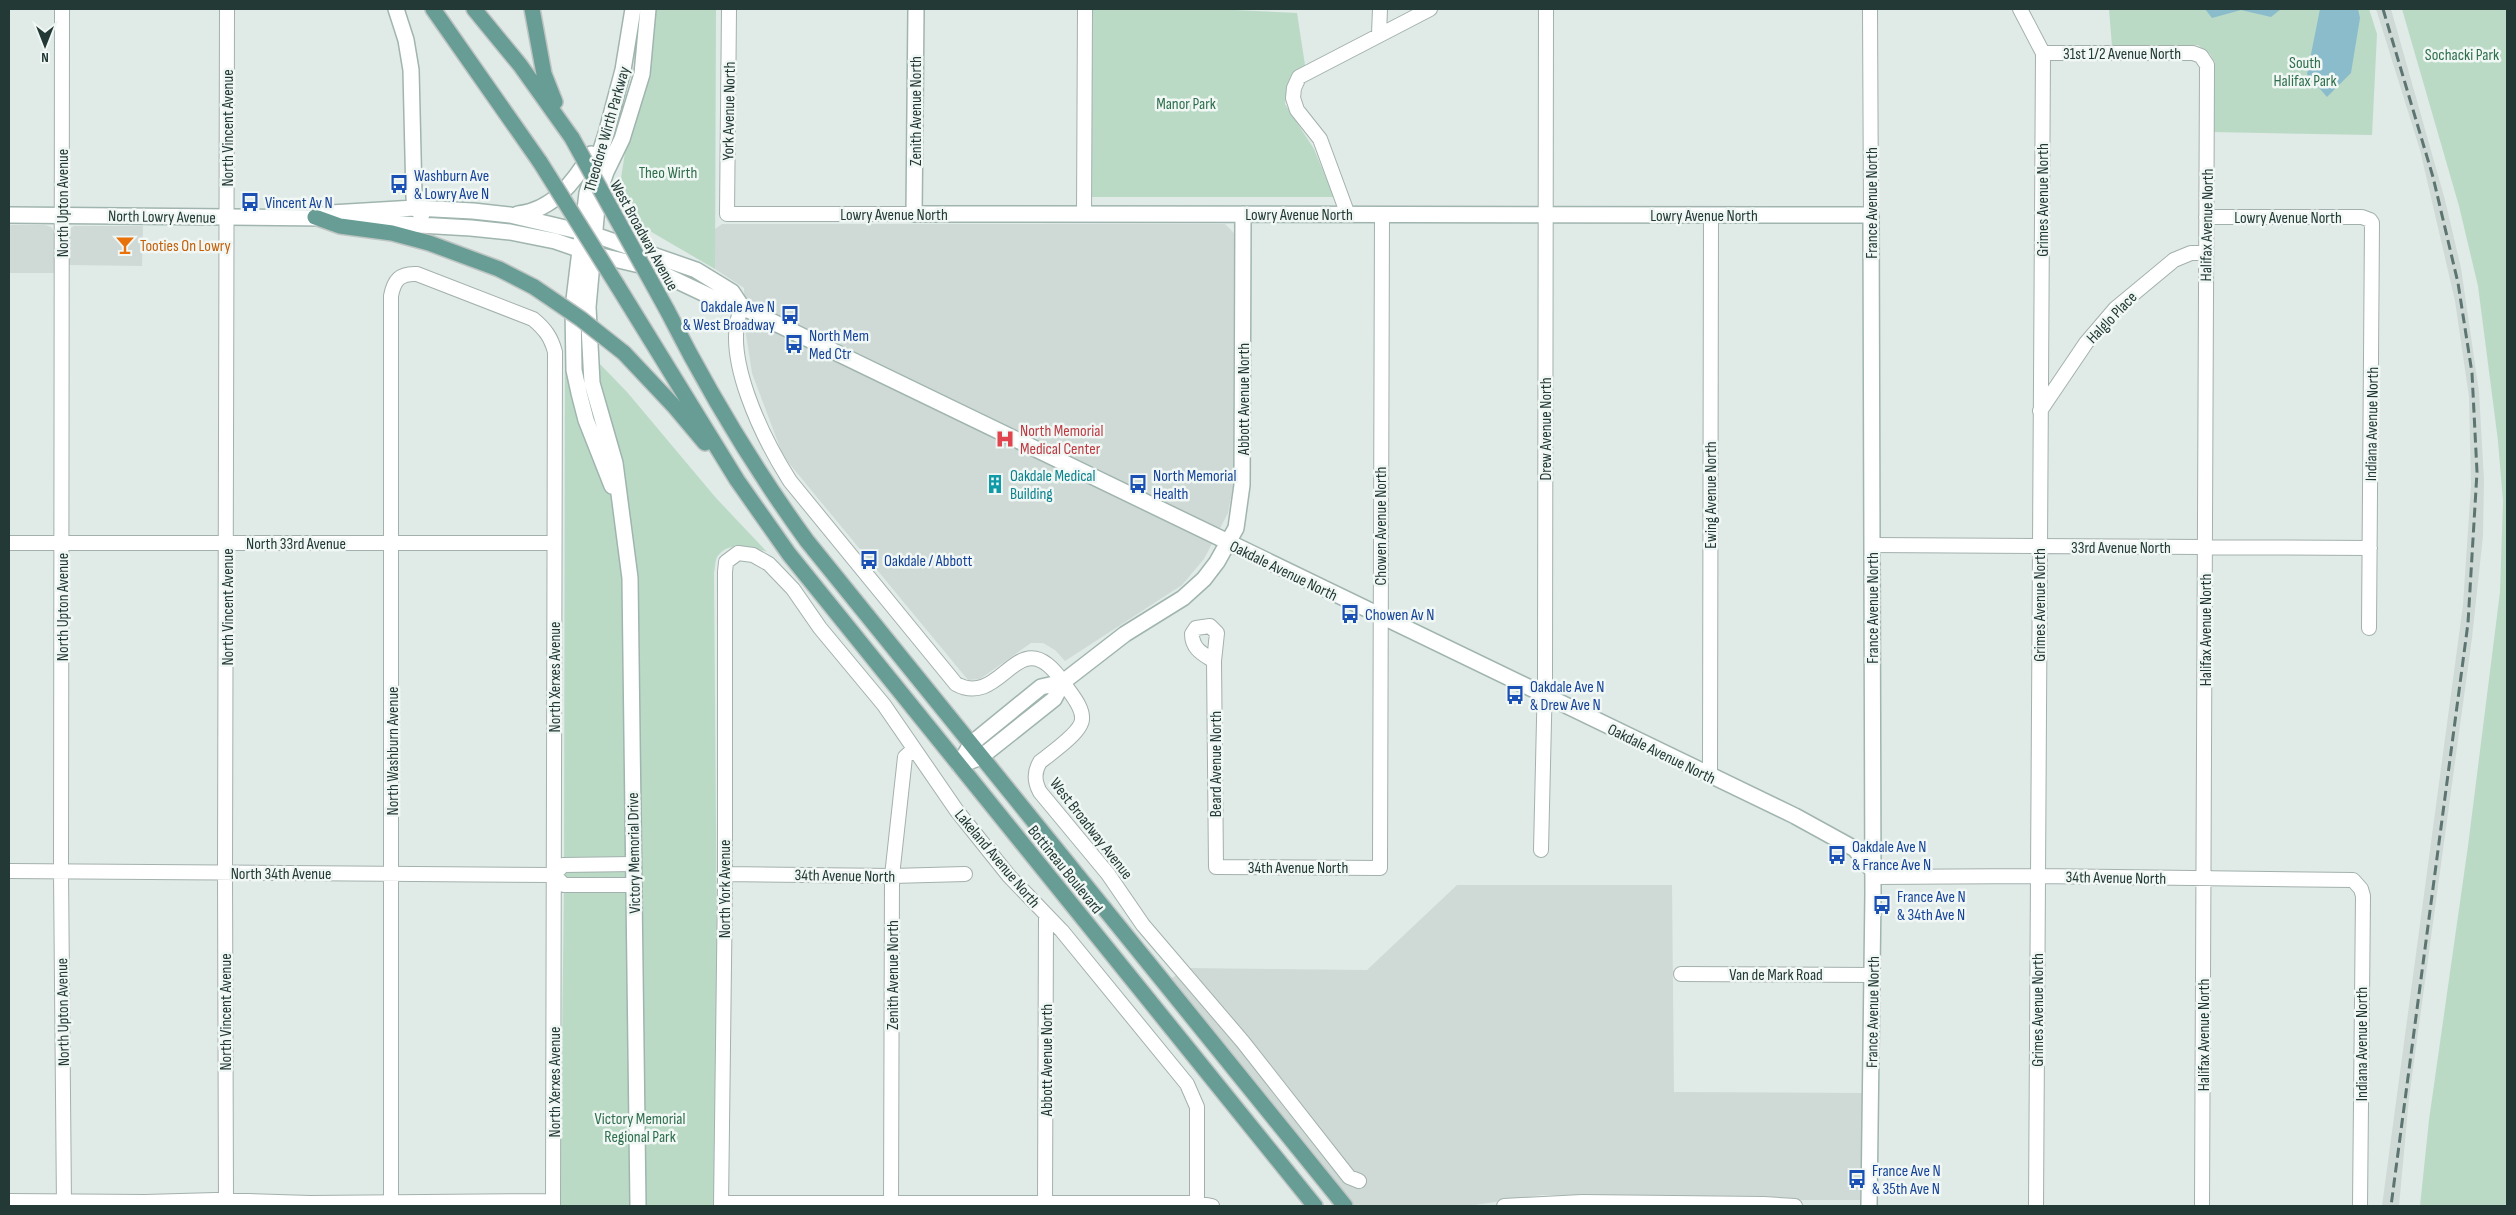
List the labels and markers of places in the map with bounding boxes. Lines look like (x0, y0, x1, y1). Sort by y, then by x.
place label: Washburn Ave & Lowry Ave N (414, 167, 489, 204)
bus stop icon: Washburn Ave & Lowry Ave N (388, 173, 410, 195)
bus stop icon: Vincent Av N (239, 191, 261, 213)
place label: Vincent Av N (265, 194, 333, 213)
bar icon: Tooties On Lowry (114, 234, 136, 256)
place label: Tooties On Lowry (140, 237, 231, 256)
place label: Oakdale Ave N & West Broadway (683, 298, 775, 335)
bus stop icon: Oakdale Ave N & West Broadway (779, 304, 801, 326)
place label: North Mem Med Ctr (809, 327, 869, 364)
bus stop icon: North Mem Med Ctr (783, 333, 805, 355)
place label: North Memorial Medical Center (1020, 422, 1103, 459)
hospital icon: North Memorial Medical Center (994, 428, 1016, 450)
place label: Oakdale Medical Building (1010, 467, 1095, 504)
place label: North Memorial Health (1153, 467, 1236, 504)
building icon: Oakdale Medical Building (984, 473, 1006, 495)
bus stop icon: North Memorial Health (1127, 473, 1149, 495)
bus stop icon: Oakdale / Abbott (858, 549, 880, 571)
place label: Oakdale / Abbott (884, 552, 973, 571)
bus stop icon: Chowen Av N (1339, 603, 1361, 625)
place label: Chowen Av N (1365, 606, 1434, 625)
place label: Oakdale Ave N & Drew Ave N (1530, 678, 1604, 715)
bus stop icon: Oakdale Ave N & Drew Ave N (1504, 684, 1526, 706)
place label: Oakdale Ave N & France Ave N (1852, 838, 1931, 875)
bus stop icon: Oakdale Ave N & France Ave N (1826, 844, 1848, 866)
place label: France Ave N & 34th Ave N (1897, 888, 1966, 925)
bus stop icon: France Ave N & 34th Ave N (1871, 894, 1893, 916)
place label: France Ave N & 35th Ave N (1872, 1162, 1941, 1199)
bus stop icon: France Ave N & 35th Ave N (1846, 1168, 1868, 1190)

